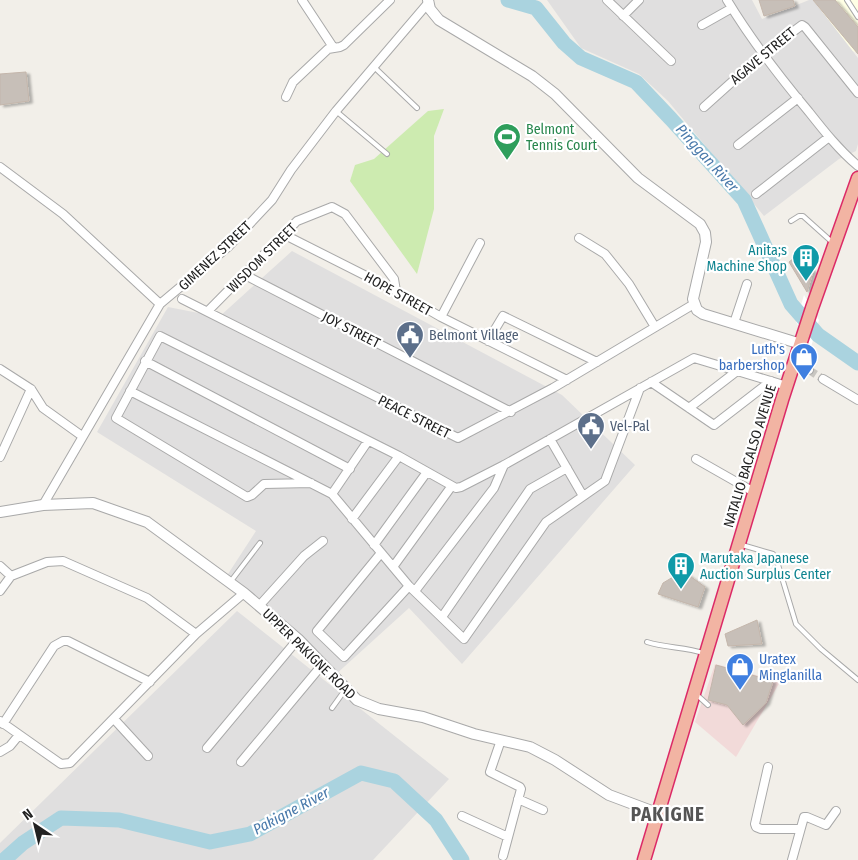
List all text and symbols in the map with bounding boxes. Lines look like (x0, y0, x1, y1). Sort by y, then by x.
street label: AGAVE STREET (727, 24, 799, 88)
water label: Pinggan River (672, 120, 743, 196)
place label: Belmont Tennis Court (526, 121, 598, 154)
sports icon: Belmont Tennis Court (492, 122, 522, 161)
street label: GIMENEZ STREET (175, 218, 255, 294)
street label: WISDOM STREET (224, 219, 301, 296)
place label: Anita;s Machine Shop (707, 242, 787, 275)
building icon: Anita;s Machine Shop (791, 243, 821, 282)
street label: HOPE STREET (361, 268, 435, 320)
street label: JOY STREET (319, 308, 383, 352)
public building icon: Belmont Village (395, 320, 425, 359)
place label: Belmont Village (429, 327, 519, 344)
place label: Luth's barbershop (719, 341, 785, 374)
shop icon: Luth's barbershop (789, 342, 819, 381)
street label: NATALIO BACALSO AVENUE (720, 382, 780, 530)
street label: PEACE STREET (375, 392, 453, 443)
public building icon: Vel-Pal (576, 411, 606, 450)
place label: Vel-Pal (610, 418, 650, 435)
place label: Marutaka Japanese Auction Surplus Center (700, 550, 831, 583)
building icon: Marutaka Japanese Auction Surplus Center (666, 551, 696, 590)
street label: UPPER PAKIGNE ROAD (259, 605, 359, 703)
place label: Uratex Minglanilla (759, 651, 822, 684)
shop icon: Uratex Minglanilla (725, 652, 755, 691)
water label: Pakigne River (250, 783, 333, 838)
north arrow (10, 800, 60, 850)
district label: PAKIGNE (631, 803, 705, 826)
text: N (20, 805, 36, 824)

